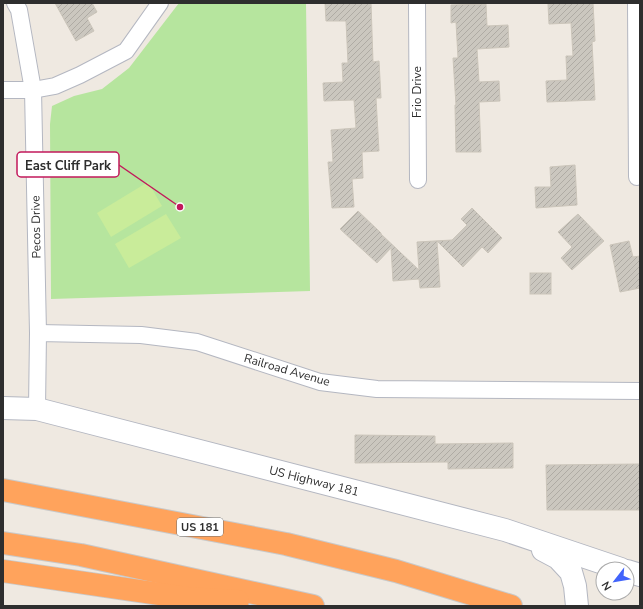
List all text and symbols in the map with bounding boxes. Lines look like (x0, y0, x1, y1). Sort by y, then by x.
street label: Frio Drive (409, 66, 425, 118)
callout: East Cliff Park (17, 152, 119, 177)
text: East Cliff Park (25, 157, 112, 175)
street label: Pecos Drive (27, 195, 45, 259)
street label: Railroad Avenue (242, 350, 332, 390)
street label: US Highway 181 (267, 462, 361, 500)
road number: US 181 (177, 518, 223, 536)
north arrow (595, 561, 635, 601)
text: N (598, 579, 615, 593)

